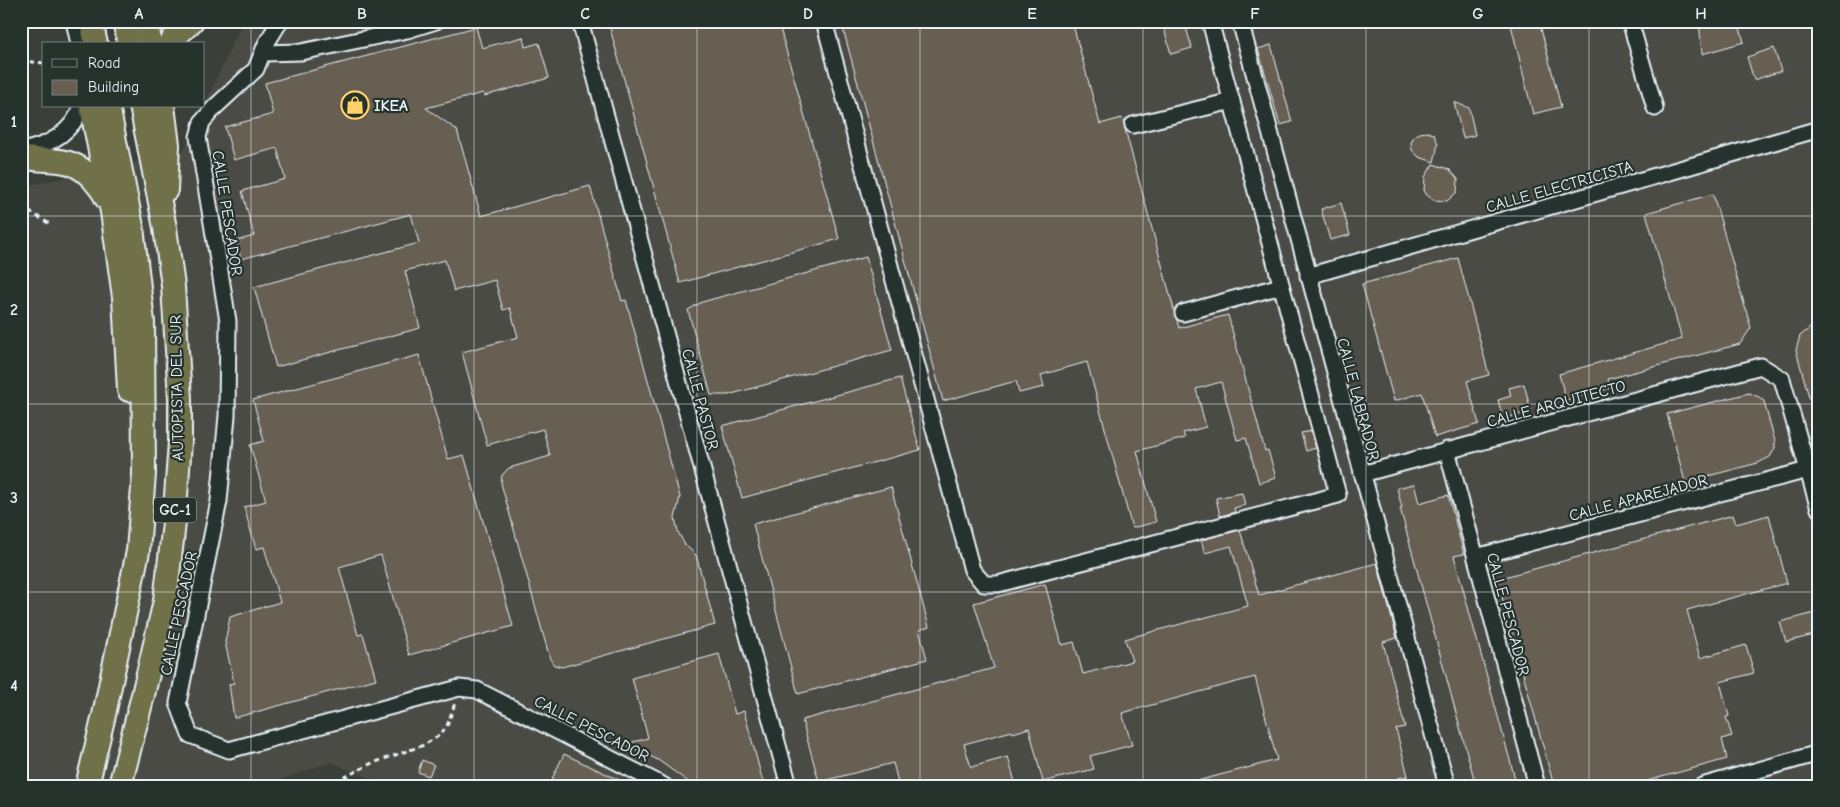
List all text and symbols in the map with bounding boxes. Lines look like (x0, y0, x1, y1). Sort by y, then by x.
text: A (135, 5, 144, 23)
text: B (357, 5, 367, 23)
text: C (580, 5, 590, 23)
text: D (803, 5, 813, 23)
text: E (1027, 5, 1037, 23)
text: F (1250, 5, 1260, 23)
text: G (1472, 5, 1484, 23)
text: H (1695, 5, 1707, 23)
legend (42, 42, 205, 108)
text: Road (88, 54, 120, 72)
text: Building (88, 78, 139, 96)
shop icon: IKEA (340, 90, 370, 120)
place label: IKEA (374, 97, 408, 115)
text: 1 (11, 113, 17, 131)
street label: CALLE PESCADOR (208, 149, 246, 278)
street label: CALLE ELECTRICISTA (1484, 157, 1635, 217)
text: 2 (10, 301, 18, 319)
street label: AUTOPISTA DEL SUR (167, 314, 187, 461)
street label: CALLE LABRADOR (1333, 336, 1383, 463)
street label: CALLE PASTOR (678, 347, 722, 452)
street label: CALLE ARQUITECTO (1485, 377, 1628, 431)
street label: CALLE APAREJADOR (1567, 471, 1710, 525)
text: 3 (10, 489, 18, 507)
road number: GC-1 (154, 498, 196, 522)
street label: CALLE PESCADOR (157, 549, 201, 677)
street label: CALLE PESCADOR (1483, 551, 1533, 678)
text: 4 (10, 677, 18, 695)
street label: CALLE PESCADOR (531, 692, 652, 766)

